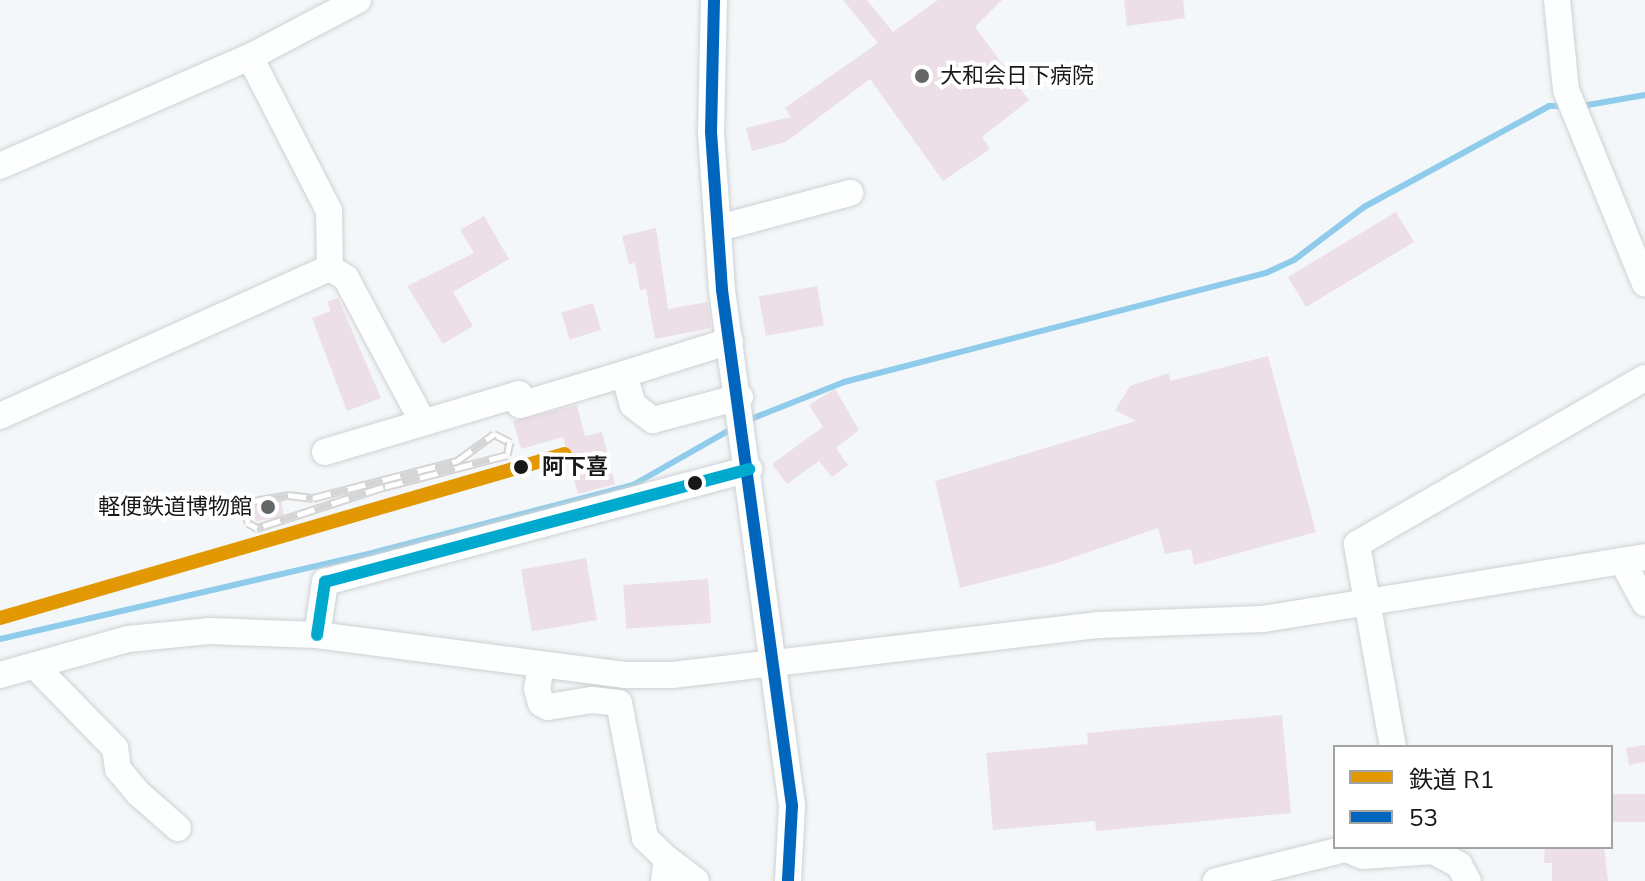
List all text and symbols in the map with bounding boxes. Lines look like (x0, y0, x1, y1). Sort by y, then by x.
place label: 大和会日下病院 (940, 63, 1094, 89)
marker: 大和会日下病院 (911, 65, 933, 87)
marker: 阿下喜 (507, 453, 535, 481)
place label: 阿下喜 (542, 454, 608, 480)
unlabelled marker (687, 475, 703, 491)
place label: 軽便鉄道博物館 (98, 494, 252, 520)
marker: 軽便鉄道博物館 (259, 498, 277, 516)
legend (1333, 745, 1613, 849)
text: 鉄道 R1 (1409, 764, 1494, 794)
text: 53 (1409, 802, 1438, 832)

